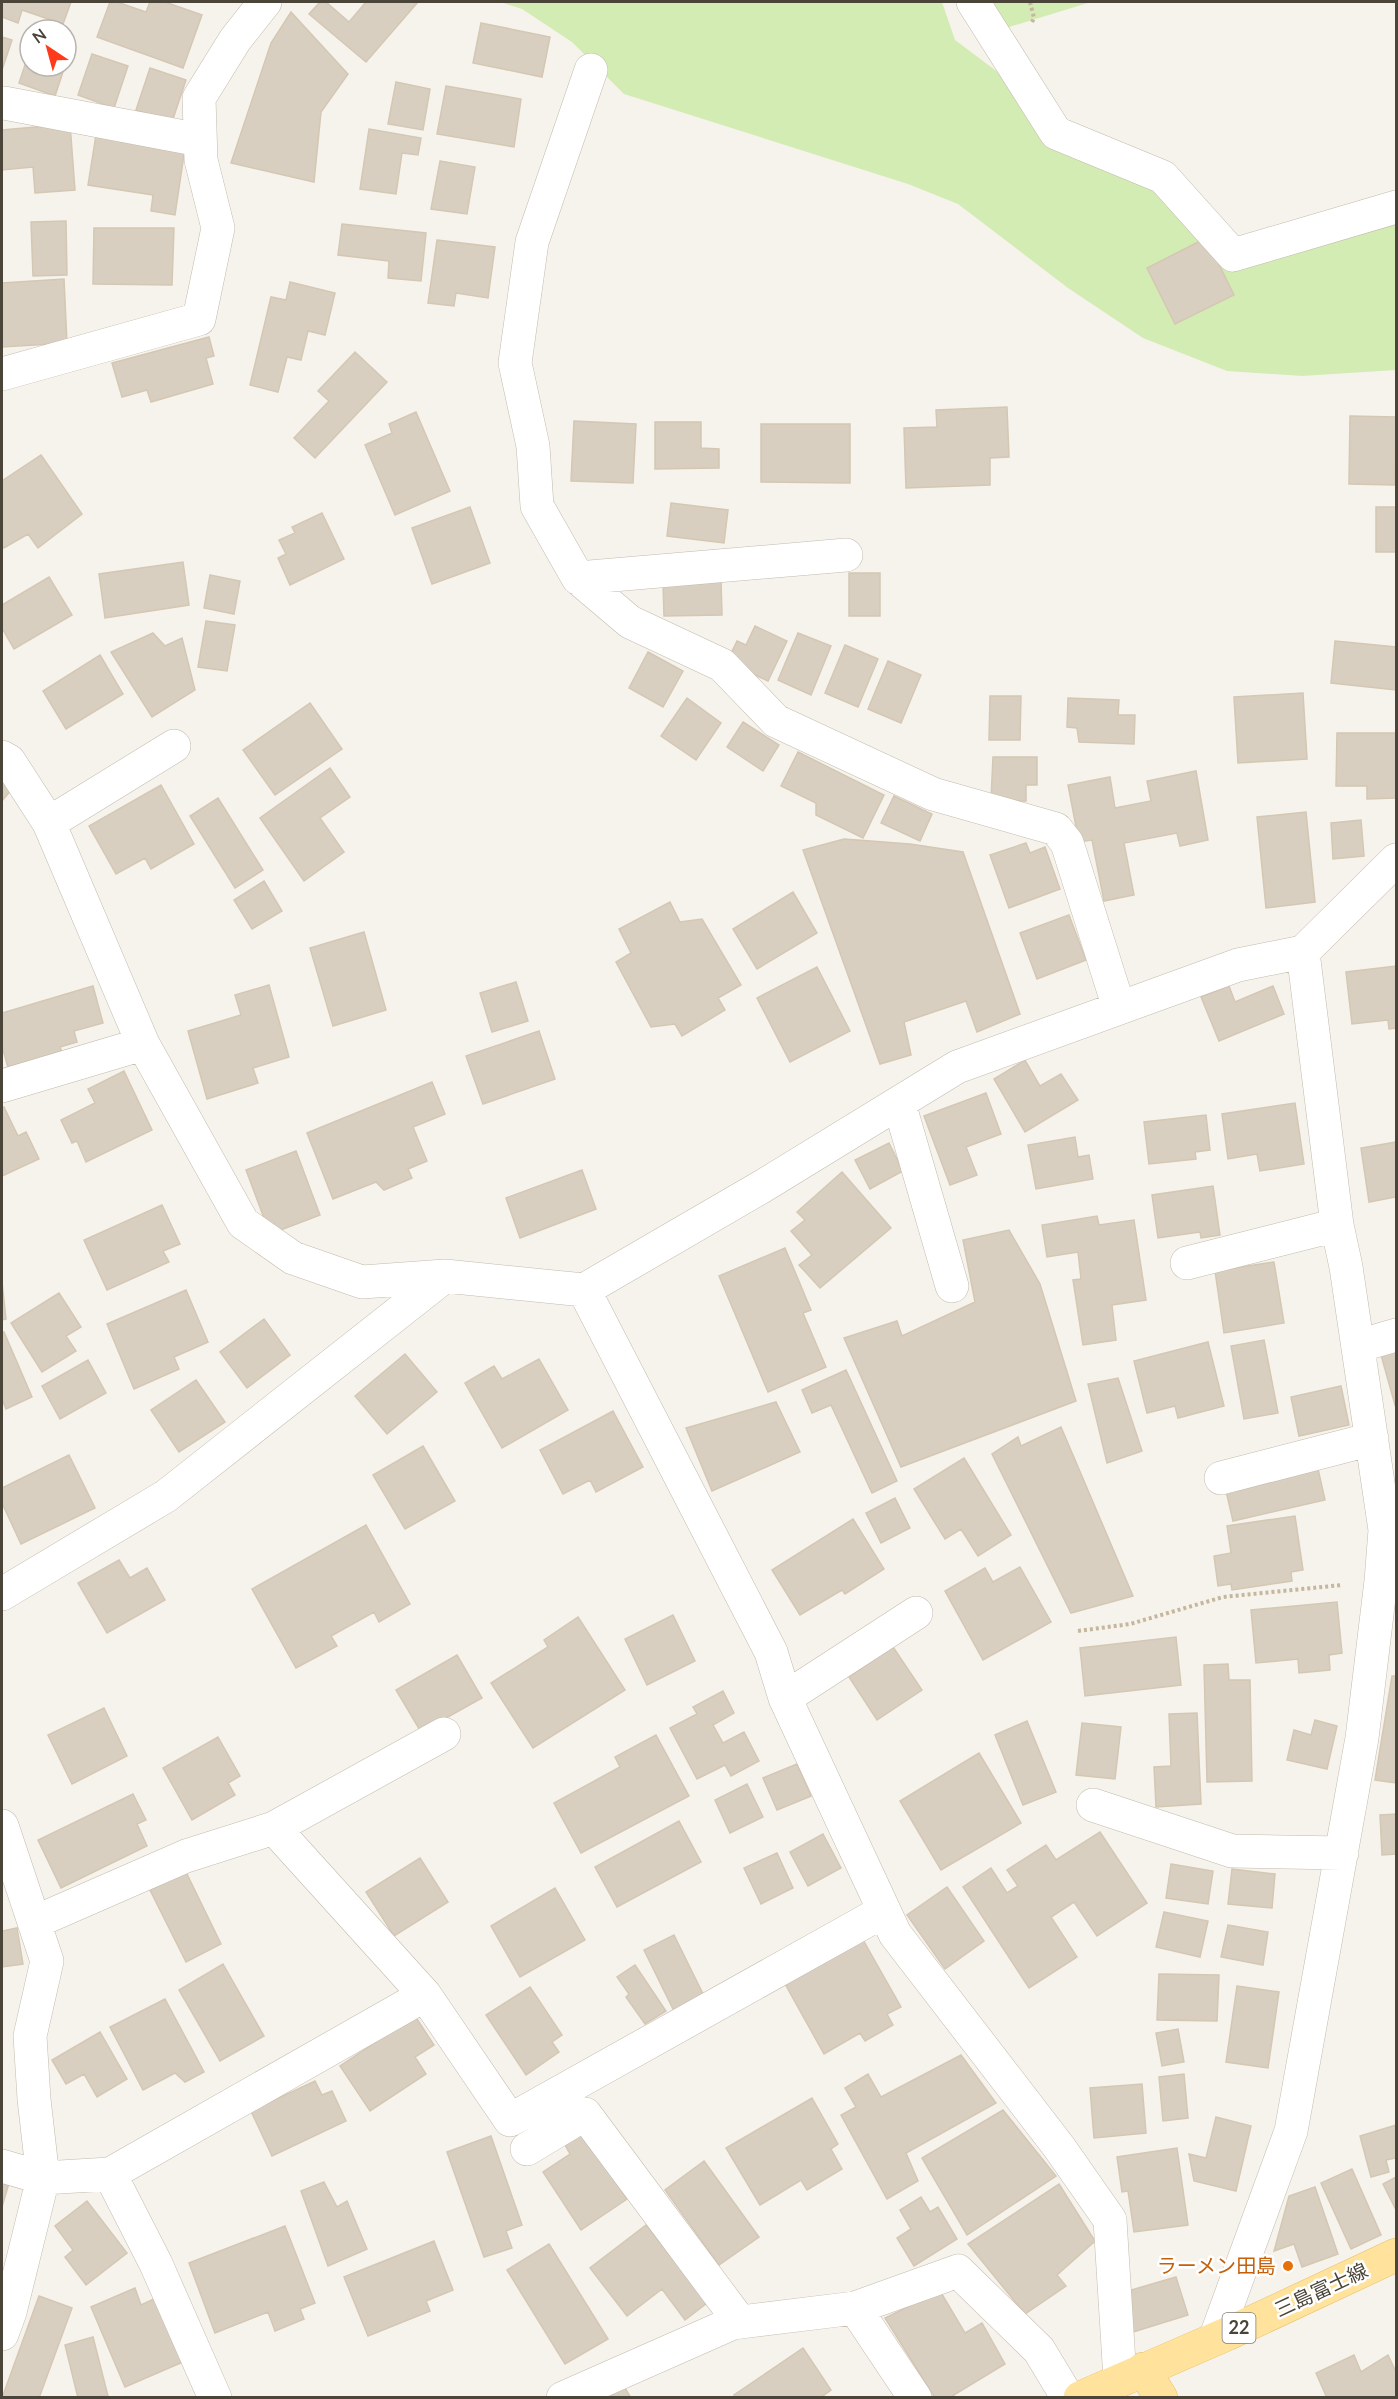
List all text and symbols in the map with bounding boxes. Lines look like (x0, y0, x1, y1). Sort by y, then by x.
north arrow (18, 18, 78, 78)
text: N (28, 24, 49, 47)
place label: ラーメン田島 (1157, 2253, 1276, 2277)
street label: 三島富士線 (1270, 2257, 1371, 2321)
marker: ラーメン田島 (1281, 2259, 1295, 2273)
road number: 22 (1222, 2313, 1256, 2343)

